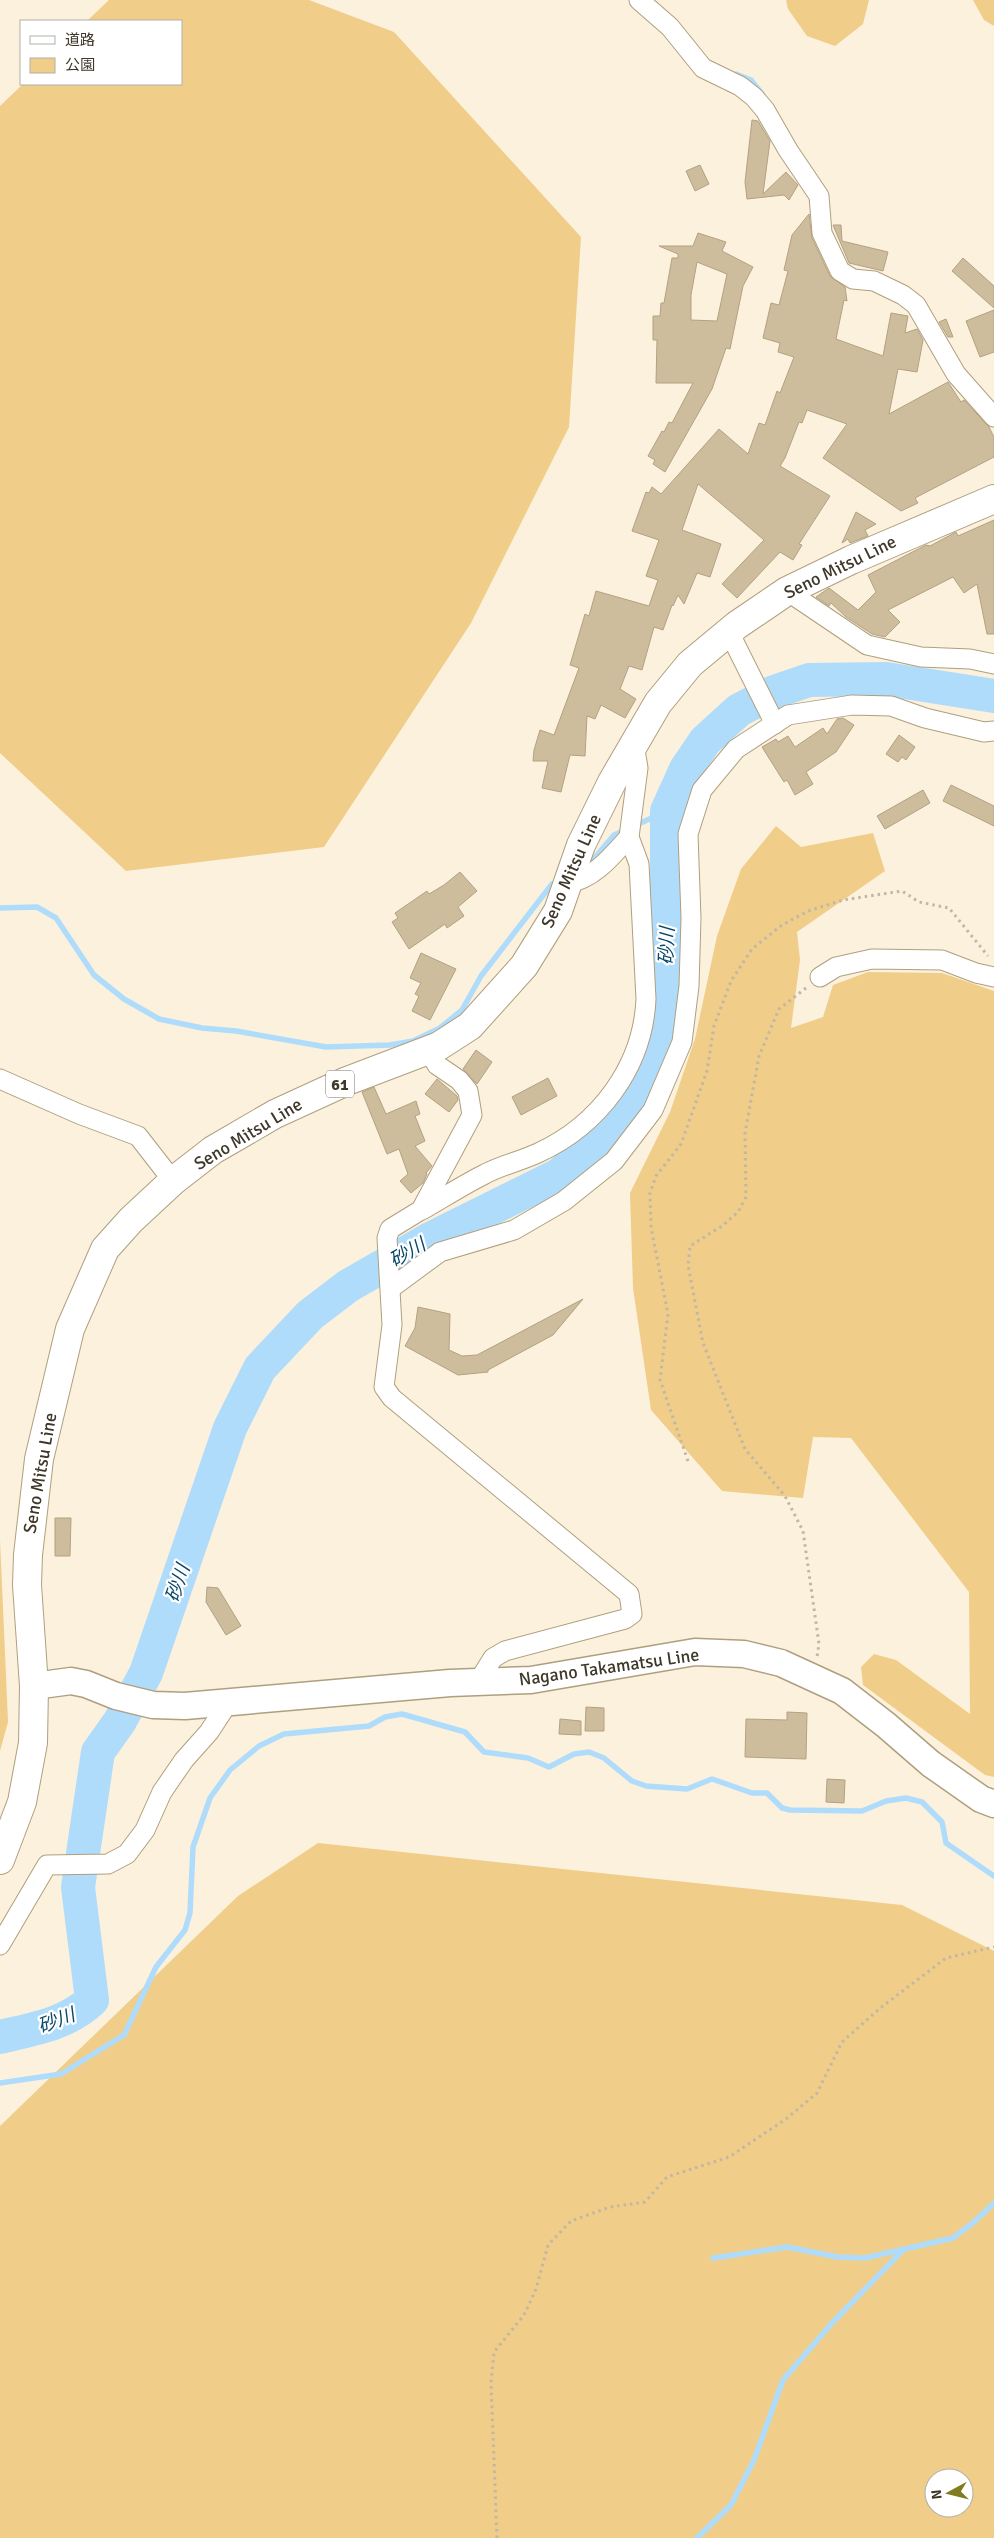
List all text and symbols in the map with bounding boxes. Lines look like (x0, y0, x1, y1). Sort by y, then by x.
legend (20, 20, 182, 85)
text: 道路 (65, 31, 95, 49)
text: 公園 (65, 56, 95, 74)
street label: Seno Mitsu Line (780, 530, 900, 604)
street label: Seno Mitsu Line (536, 811, 606, 931)
water label: 砂川 (654, 925, 680, 965)
road number: 61 (326, 1070, 354, 1098)
street label: Seno Mitsu Line (190, 1093, 306, 1175)
water label: 砂川 (385, 1232, 432, 1273)
street label: Seno Mitsu Line (19, 1411, 61, 1535)
water label: 砂川 (160, 1560, 196, 1605)
street label: Nagano Takamatsu Line (517, 1643, 701, 1691)
water label: 砂川 (34, 2002, 80, 2039)
north arrow (924, 2468, 974, 2518)
text: N (928, 2489, 946, 2500)

